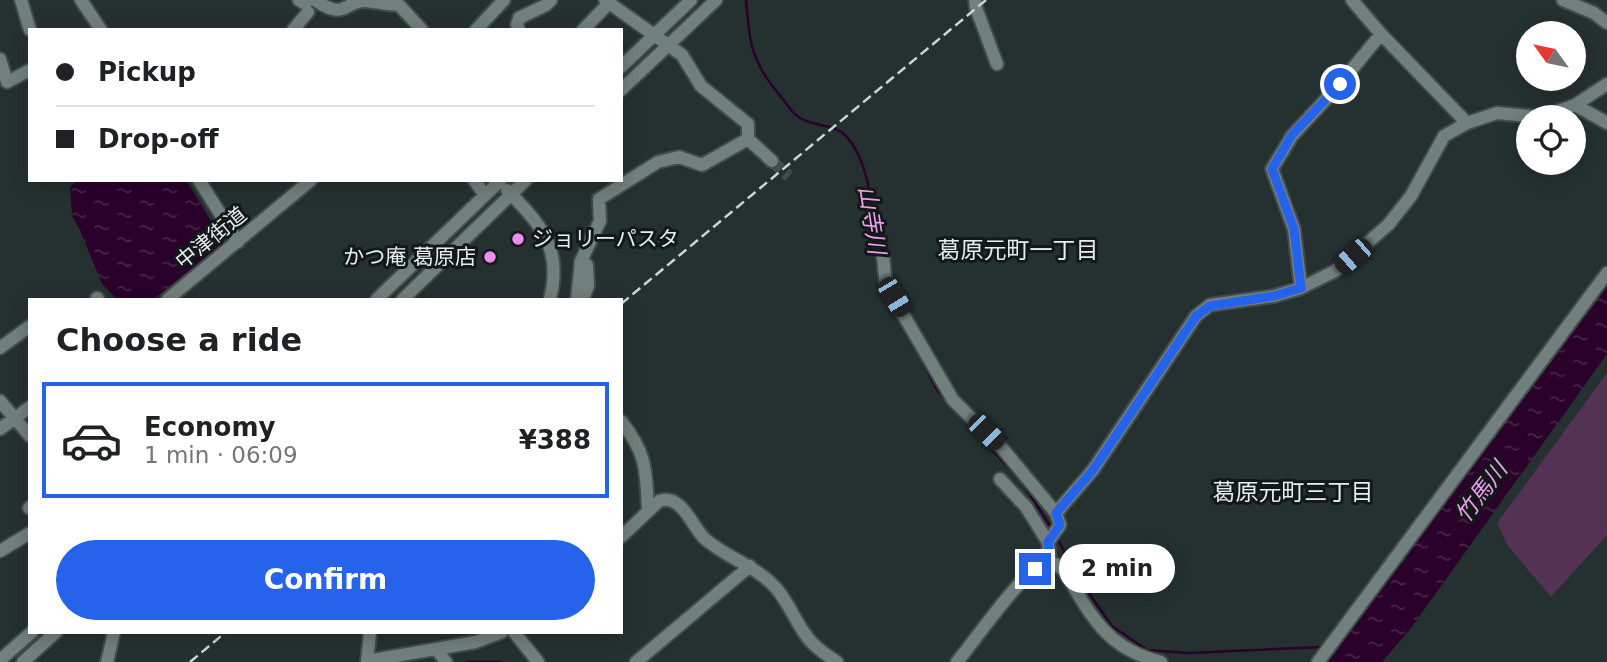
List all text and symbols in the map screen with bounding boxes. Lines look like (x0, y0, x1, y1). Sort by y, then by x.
north arrow (1516, 21, 1586, 91)
map controls (1516, 21, 1586, 175)
text: Pickup (98, 57, 196, 87)
route start (1324, 68, 1356, 100)
button: locate (1516, 105, 1586, 175)
text: Drop-off (98, 124, 219, 154)
water label: 山寺川 (854, 184, 891, 259)
street label: 中津街道 (171, 202, 251, 274)
place label: ジョリーパスタ (532, 227, 679, 251)
marker: ジョリーパスタ (510, 231, 526, 247)
car (1331, 234, 1376, 278)
district label: 葛原元町一丁目 (938, 237, 1099, 263)
place label: かつ庵 葛原店 (343, 245, 476, 269)
marker: かつ庵 葛原店 (482, 249, 498, 265)
car (875, 274, 914, 320)
text: Choose a ride (56, 321, 302, 359)
icon: car (60, 409, 123, 472)
car (964, 410, 1009, 454)
text: Economy (144, 412, 275, 442)
text: ¥388 (519, 425, 591, 455)
text: 1 min · 06:09 (144, 442, 298, 468)
water label: 竹馬川 (1450, 454, 1514, 527)
district label: 葛原元町三丁目 (1213, 479, 1374, 505)
button: Confirm (56, 540, 595, 620)
callout: 2 min (1060, 544, 1175, 594)
route end (1019, 553, 1051, 585)
text: 2 min (1081, 555, 1153, 581)

